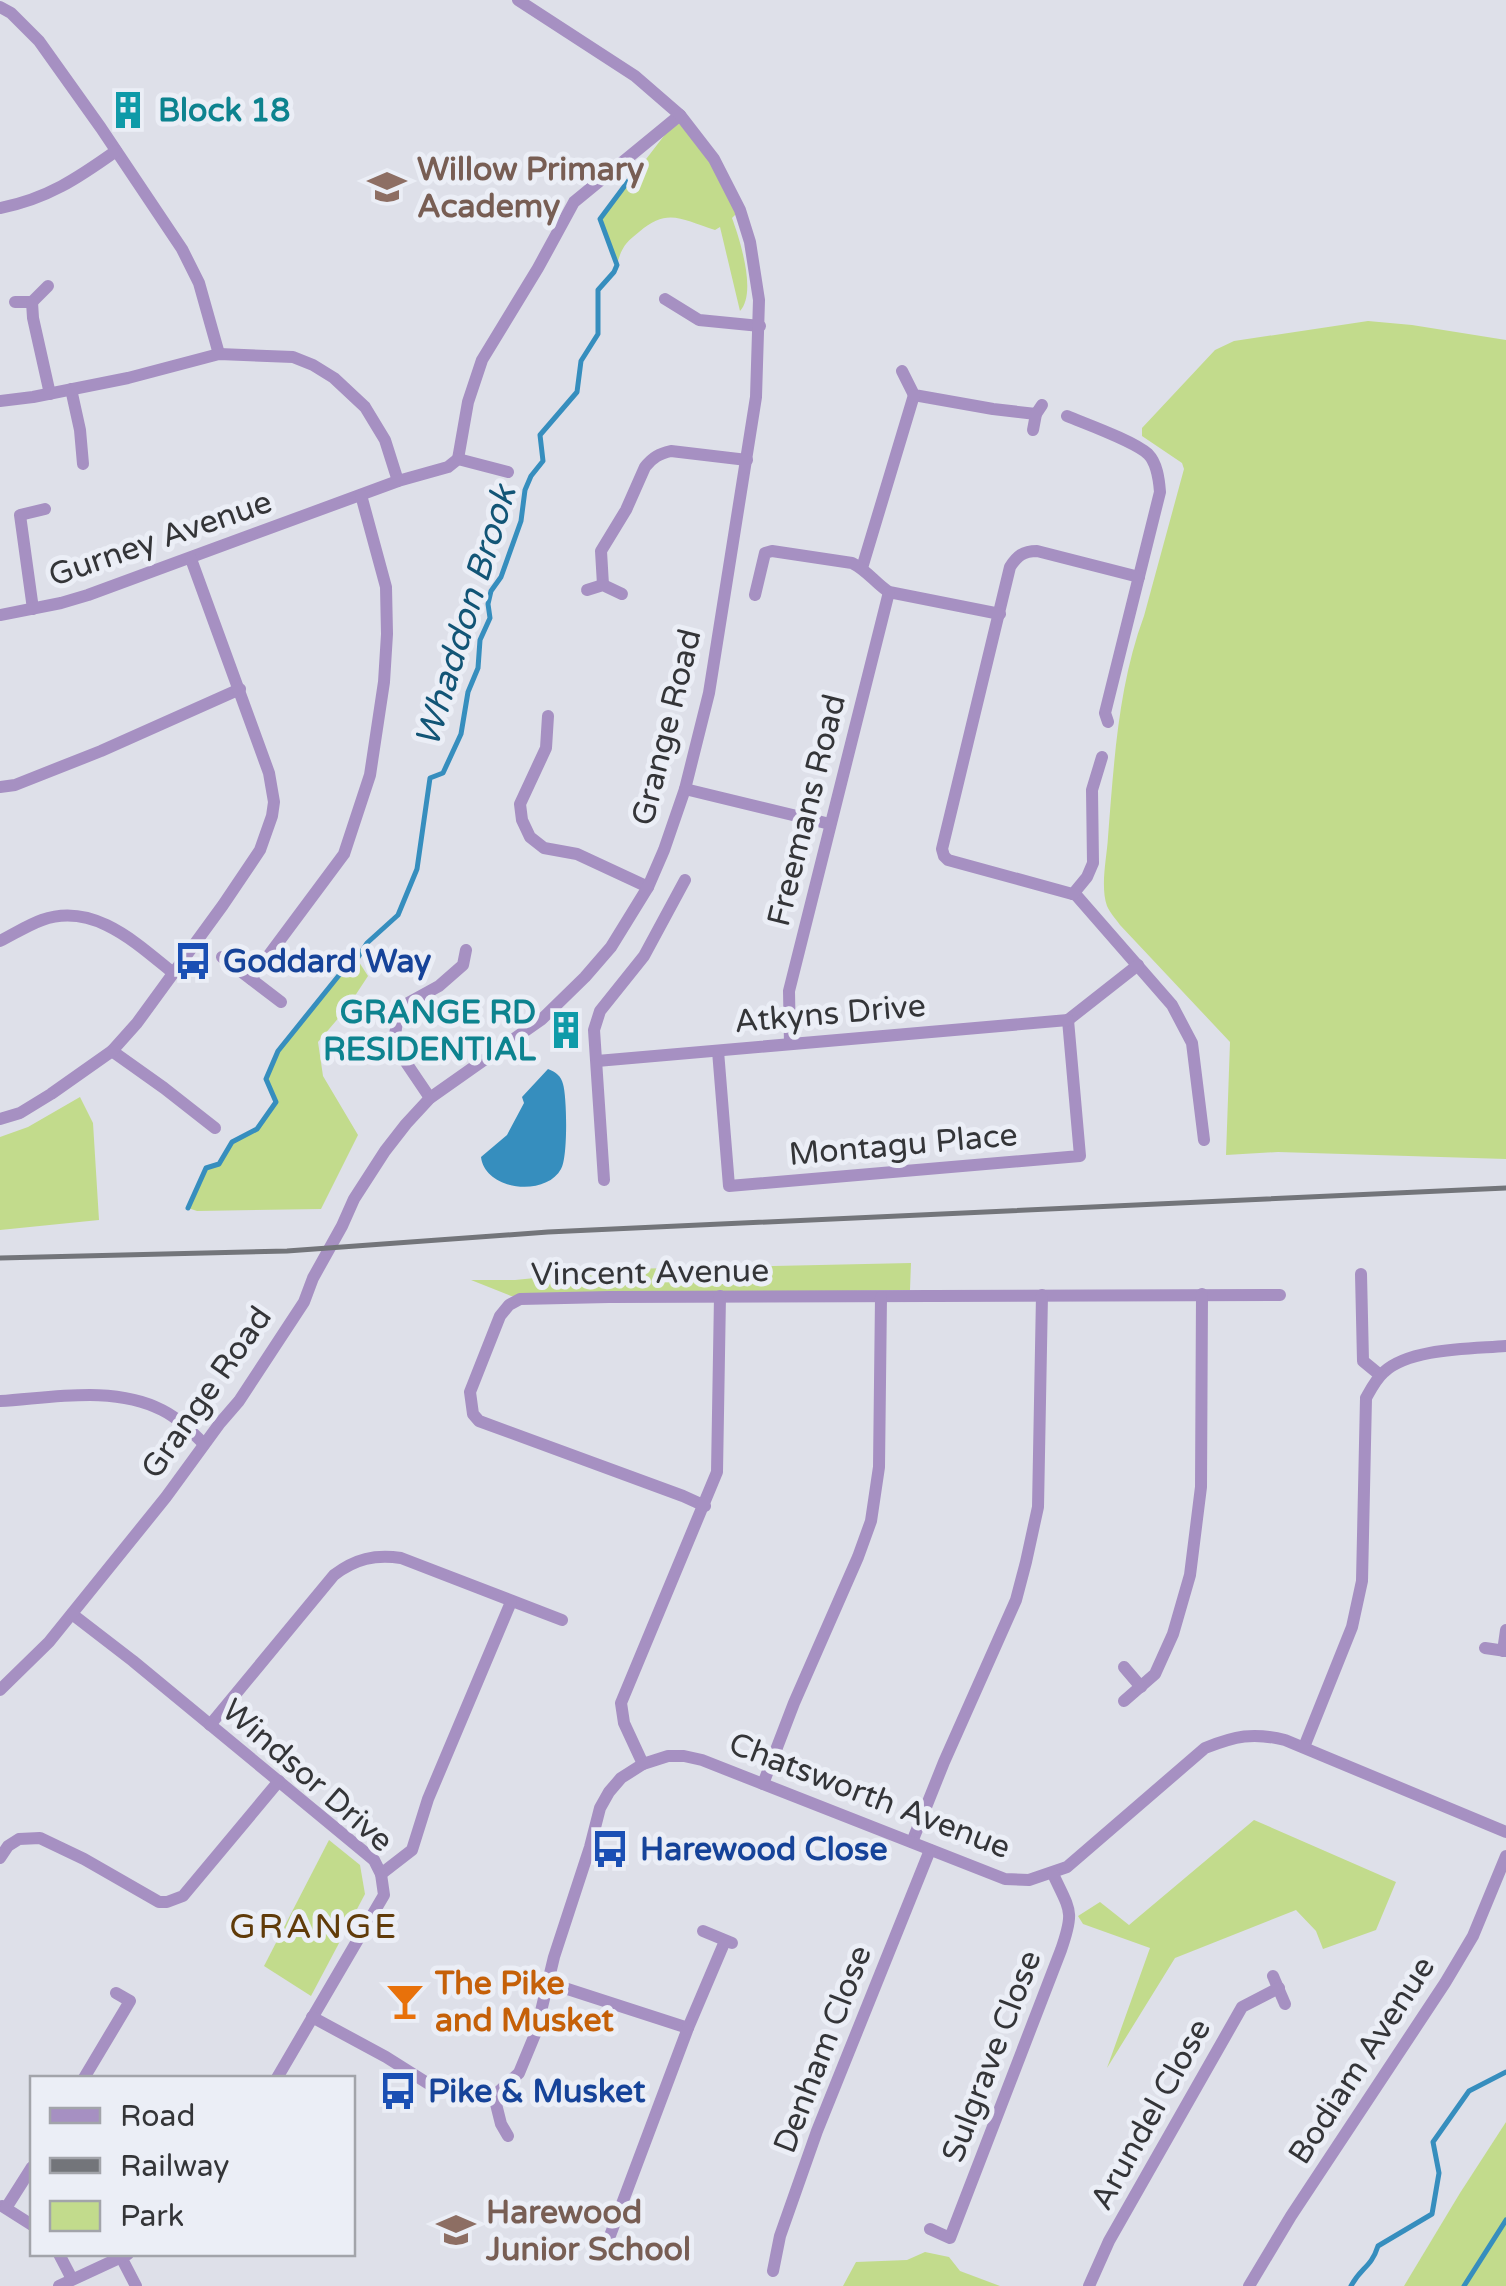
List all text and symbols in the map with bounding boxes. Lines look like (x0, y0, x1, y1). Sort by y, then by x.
building icon: Block 18 (107, 89, 149, 131)
place label: Block 18 (158, 92, 290, 130)
place label: Willow Primary Academy (417, 151, 644, 226)
school or university icon: Willow Primary Academy (366, 166, 408, 208)
water label: Whaddon Brook (406, 478, 526, 752)
street label: Gurney Avenue (44, 483, 277, 595)
street label: Grange Road (624, 625, 710, 829)
street label: Freemans Road (760, 690, 854, 930)
bus stop icon: Goddard Way (172, 940, 214, 982)
place label: Goddard Way (223, 943, 431, 981)
street label: Atkyns Drive (733, 987, 927, 1041)
place label: GRANGE RD RESIDENTIAL (323, 994, 537, 1069)
building icon: GRANGE RD RESIDENTIAL (545, 1009, 587, 1051)
street label: Montagu Place (787, 1116, 1019, 1174)
street label: Vincent Avenue (530, 1252, 770, 1294)
street label: Grange Road (134, 1299, 280, 1486)
street label: Windsor Drive (214, 1691, 401, 1860)
street label: Chatsworth Avenue (724, 1725, 1016, 1867)
bus stop icon: Harewood Close (589, 1828, 631, 1870)
place label: Harewood Close (640, 1831, 888, 1869)
district label: GRANGE (229, 1906, 399, 1948)
street label: Denham Close (766, 1940, 880, 2159)
street label: Sulgrave Close (934, 1945, 1050, 2167)
street label: Bodiam Avenue (1281, 1950, 1443, 2171)
place label: The Pike and Musket (434, 1965, 615, 2040)
bar icon: The Pike and Musket (384, 1980, 426, 2022)
street label: Arundel Close (1083, 2012, 1219, 2217)
bus stop icon: Pike & Musket (377, 2070, 419, 2112)
place label: Pike & Musket (428, 2073, 646, 2111)
legend (30, 2076, 355, 2256)
text: Road (120, 2098, 195, 2135)
text: Railway (120, 2148, 229, 2185)
place label: Harewood Junior School (485, 2194, 691, 2269)
text: Park (120, 2198, 184, 2235)
school or university icon: Harewood Junior School (435, 2209, 477, 2251)

